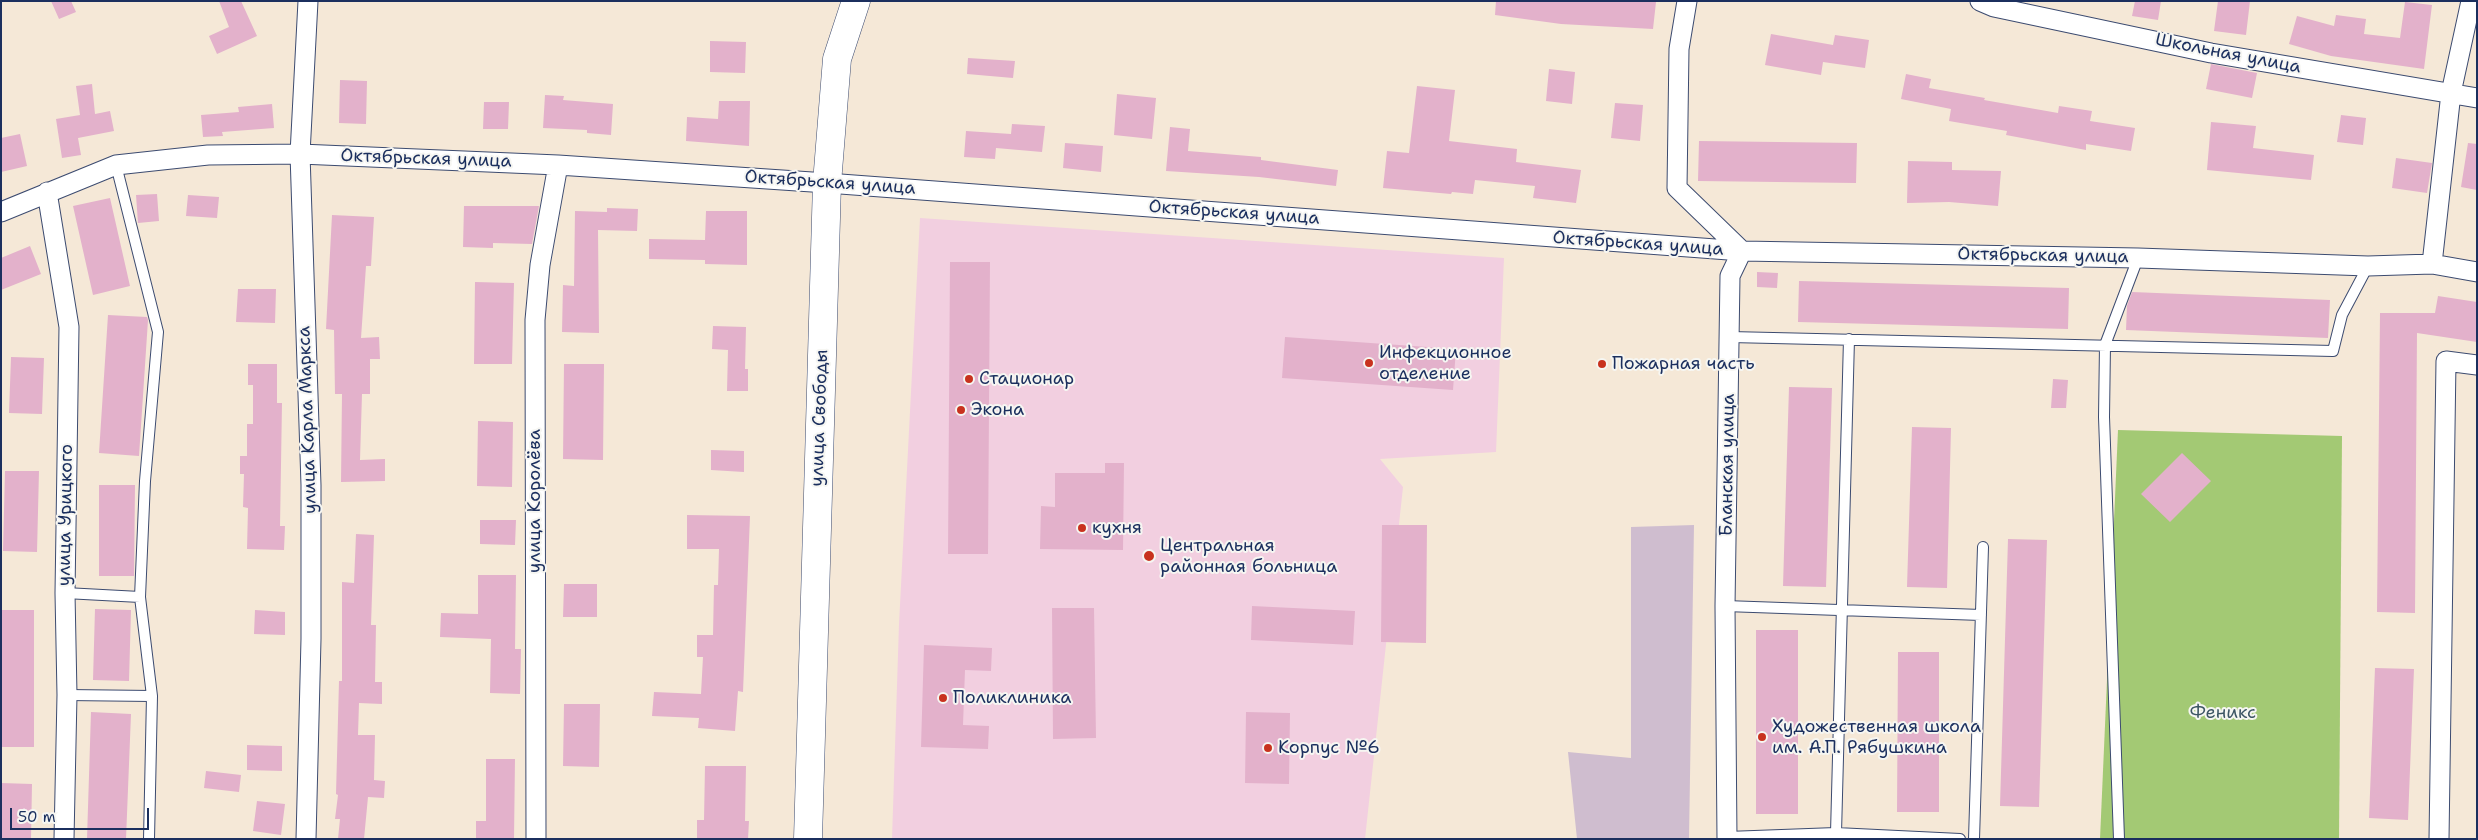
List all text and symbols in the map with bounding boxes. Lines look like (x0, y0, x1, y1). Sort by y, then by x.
street label: Школьная улица (2153, 29, 2303, 79)
street label: Октябрьская улица (340, 145, 512, 173)
street label: Октябрьская улица (744, 166, 916, 200)
street label: Октябрьская улица (1148, 196, 1320, 230)
street label: Октябрьская улица (1552, 227, 1724, 261)
street label: Октябрьская улица (1957, 244, 2129, 268)
street label: улица Карла Маркса (294, 326, 322, 514)
place label: Инфекционное отделение (1379, 342, 1512, 384)
street label: улица Свободы (807, 349, 833, 487)
place label: Пожарная часть (1612, 353, 1755, 375)
marker: Инфекционное отделение (1363, 357, 1375, 369)
marker: Пожарная часть (1596, 358, 1608, 370)
place label: Стационар (979, 368, 1074, 390)
marker: Стационар (963, 373, 975, 385)
street label: Бланская улица (1716, 393, 1740, 537)
place label: Экона (971, 399, 1024, 421)
marker: Экона (955, 404, 967, 416)
street label: улица Королёва (524, 429, 546, 573)
street label: улица Урицкого (54, 444, 78, 586)
place label: кухня (1092, 517, 1142, 539)
marker: кухня (1076, 522, 1088, 534)
place label: Центральная районная больница (1160, 535, 1337, 578)
marker: Центральная районная больница (1142, 549, 1156, 563)
place label: Поликлиника (953, 687, 1071, 709)
marker: Поликлиника (937, 692, 949, 704)
park label: Феникс (2190, 702, 2256, 724)
place label: Художественная школа им. А.П. Рябушкина (1772, 716, 1981, 759)
marker: Художественная школа им. А.П. Рябушкина (1756, 731, 1768, 743)
place label: Корпус №6 (1278, 737, 1380, 759)
marker: Корпус №6 (1262, 742, 1274, 754)
scale bar (12, 798, 151, 830)
text: 50 m (18, 807, 56, 827)

